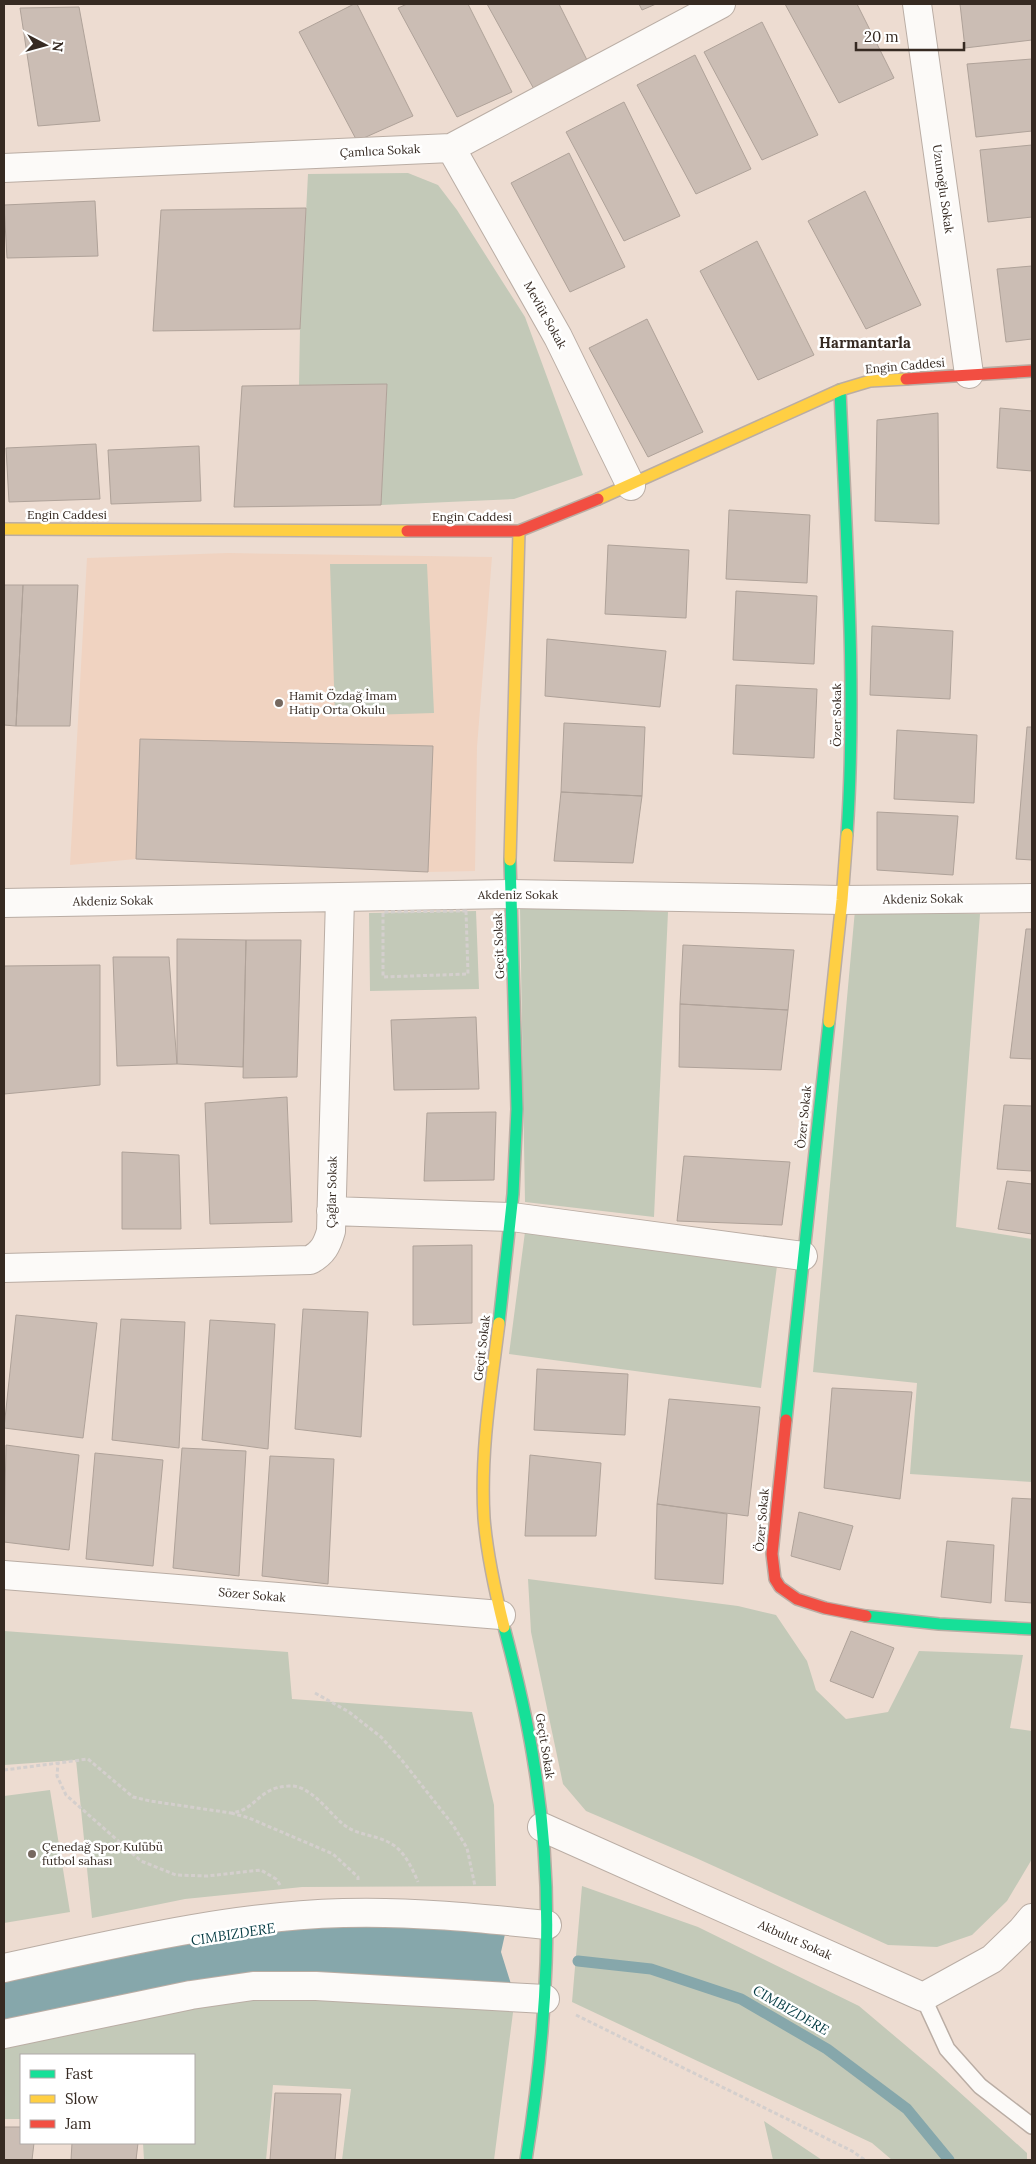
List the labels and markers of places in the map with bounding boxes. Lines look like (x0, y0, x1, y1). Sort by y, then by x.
place label: Hamit Özdağ İmam Hatip Orta Okulu (289, 688, 397, 717)
marker: Hamit Özdağ İmam Hatip Orta Okulu (273, 697, 285, 709)
place label: Çenedağ Spor Kulübü futbol sahası (42, 1839, 163, 1868)
marker: Çenedağ Spor Kulübü futbol sahası (26, 1848, 38, 1860)

